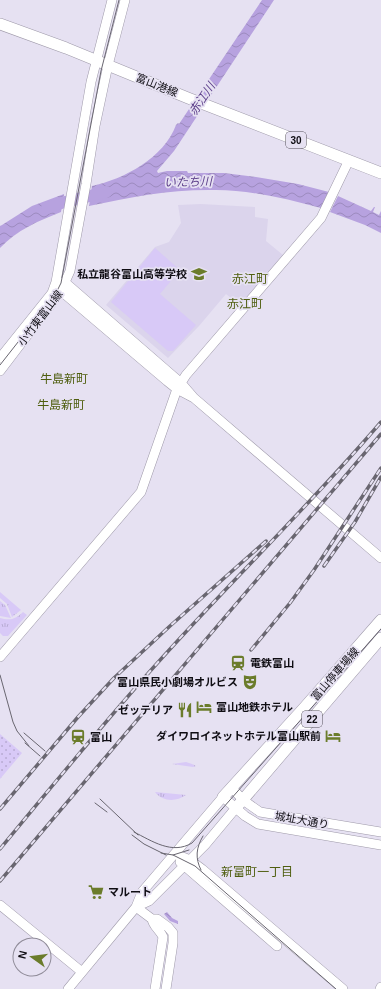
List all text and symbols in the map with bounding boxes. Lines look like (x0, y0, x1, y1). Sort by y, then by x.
street label: 富山港線 (134, 71, 180, 99)
water label: 赤江川 (186, 79, 219, 118)
road number: 30 (286, 132, 306, 148)
water label: いたち川 (164, 175, 214, 189)
school or university icon: 私立龍谷富山高等学校 (190, 265, 208, 283)
place label: 私立龍谷富山高等学校 (77, 268, 187, 280)
district label: 赤江町 (232, 272, 268, 286)
street label: 小竹東富山線 (15, 288, 65, 348)
district label: 赤江町 (227, 297, 263, 311)
district label: 牛島新町 (40, 372, 88, 386)
district label: 牛島新町 (37, 398, 85, 412)
street label: 富山停車場線 (309, 645, 361, 703)
station icon: 電鉄富山 (229, 654, 247, 672)
place label: 電鉄富山 (250, 657, 294, 669)
theatre icon: 富山県民小劇場オルビス (241, 673, 259, 691)
place label: 富山県民小劇場オルビス (117, 676, 238, 688)
hotel icon: 富山地鉄ホテル (195, 698, 213, 716)
restaurant icon: ゼッテリア (176, 701, 194, 719)
place label: 富山地鉄ホテル (216, 701, 293, 713)
place label: ゼッテリア (118, 704, 173, 716)
road number: 22 (302, 711, 322, 727)
hotel icon: ダイワロイネットホテル富山駅前 (324, 727, 342, 745)
station icon: 富山 (69, 728, 87, 746)
place label: ダイワロイネットホテル富山駅前 (156, 730, 321, 742)
place label: 富山 (90, 731, 112, 743)
street label: 城址大通り (274, 809, 330, 831)
district label: 新富町一丁目 (221, 865, 293, 879)
supermarket icon: マルート (87, 883, 105, 901)
place label: マルート (108, 886, 152, 898)
north arrow (12, 937, 52, 977)
text: N (16, 949, 29, 960)

